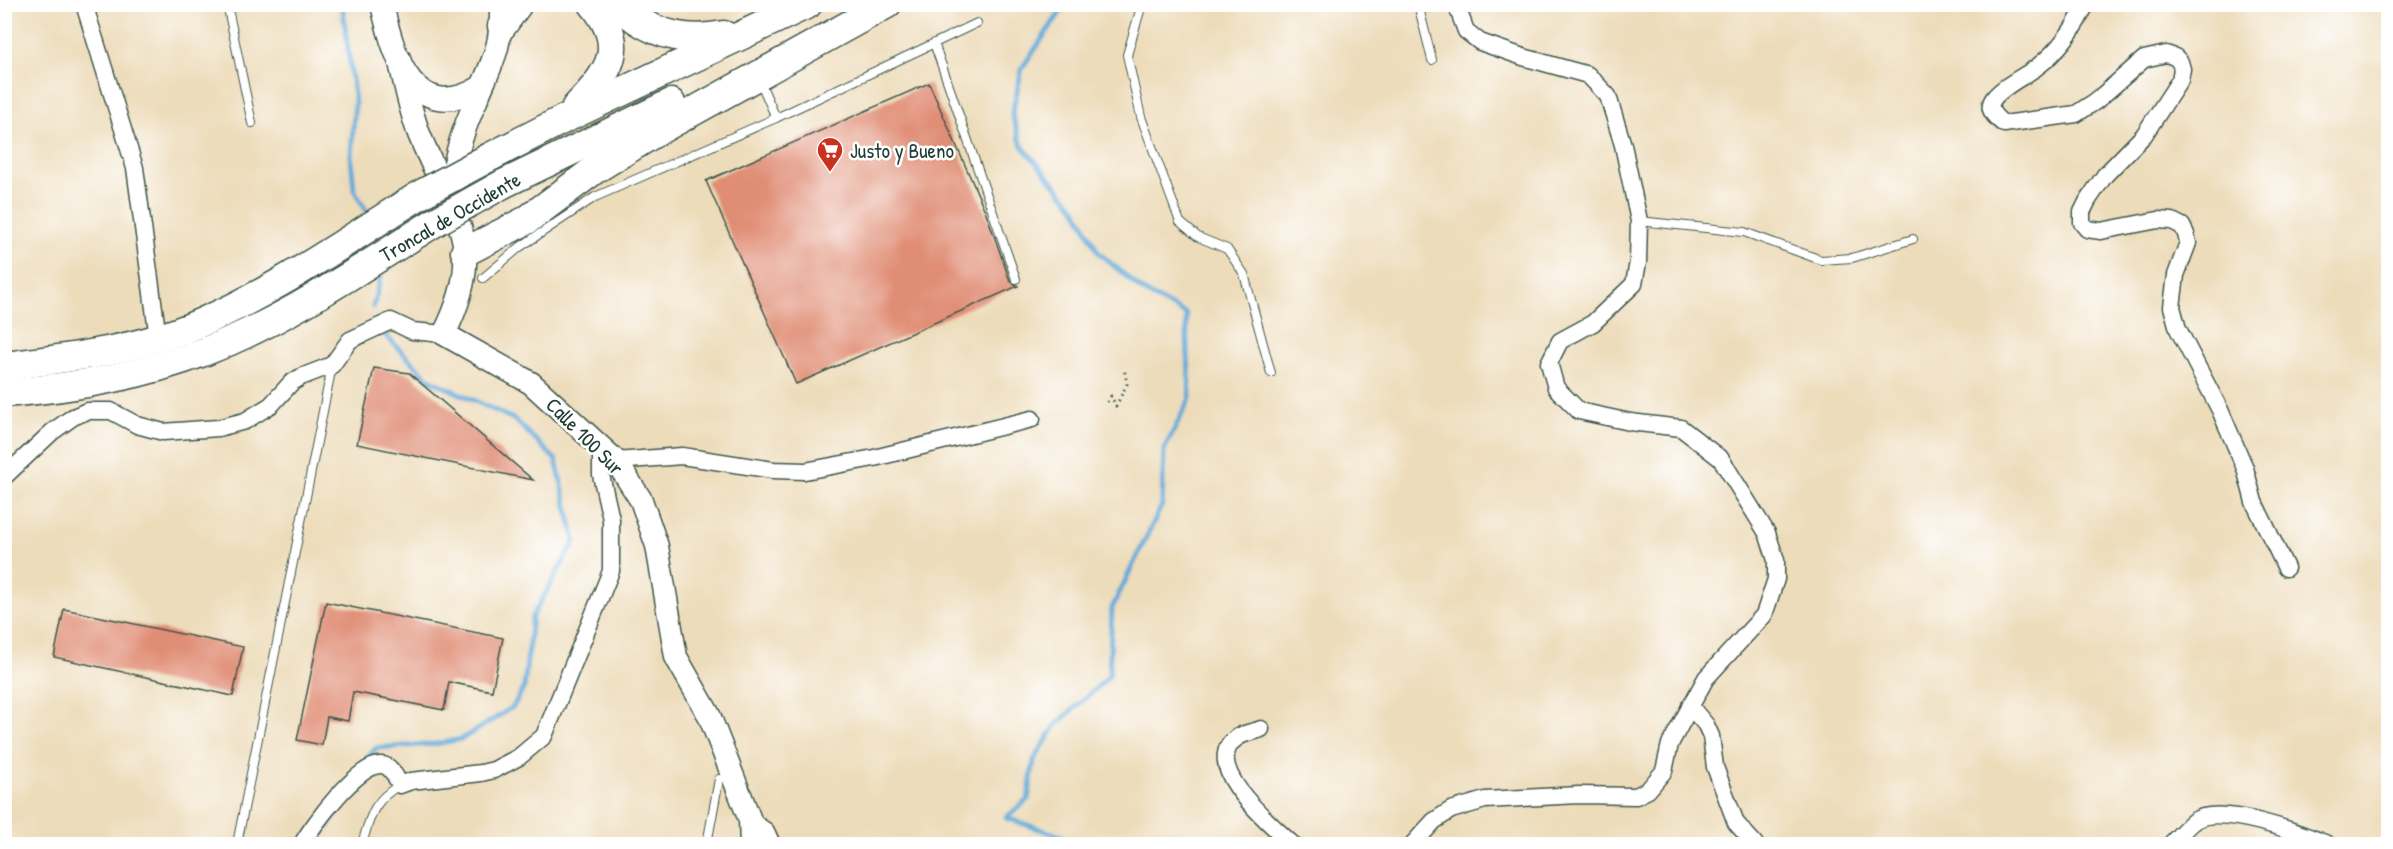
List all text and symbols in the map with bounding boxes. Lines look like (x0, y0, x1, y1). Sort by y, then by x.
supermarket icon: Justo y Bueno (815, 135, 845, 173)
place label: Justo y Bueno (850, 136, 954, 165)
street label: Troncal de Occidente (374, 165, 526, 269)
street label: Calle 100 Sur (540, 391, 630, 481)

